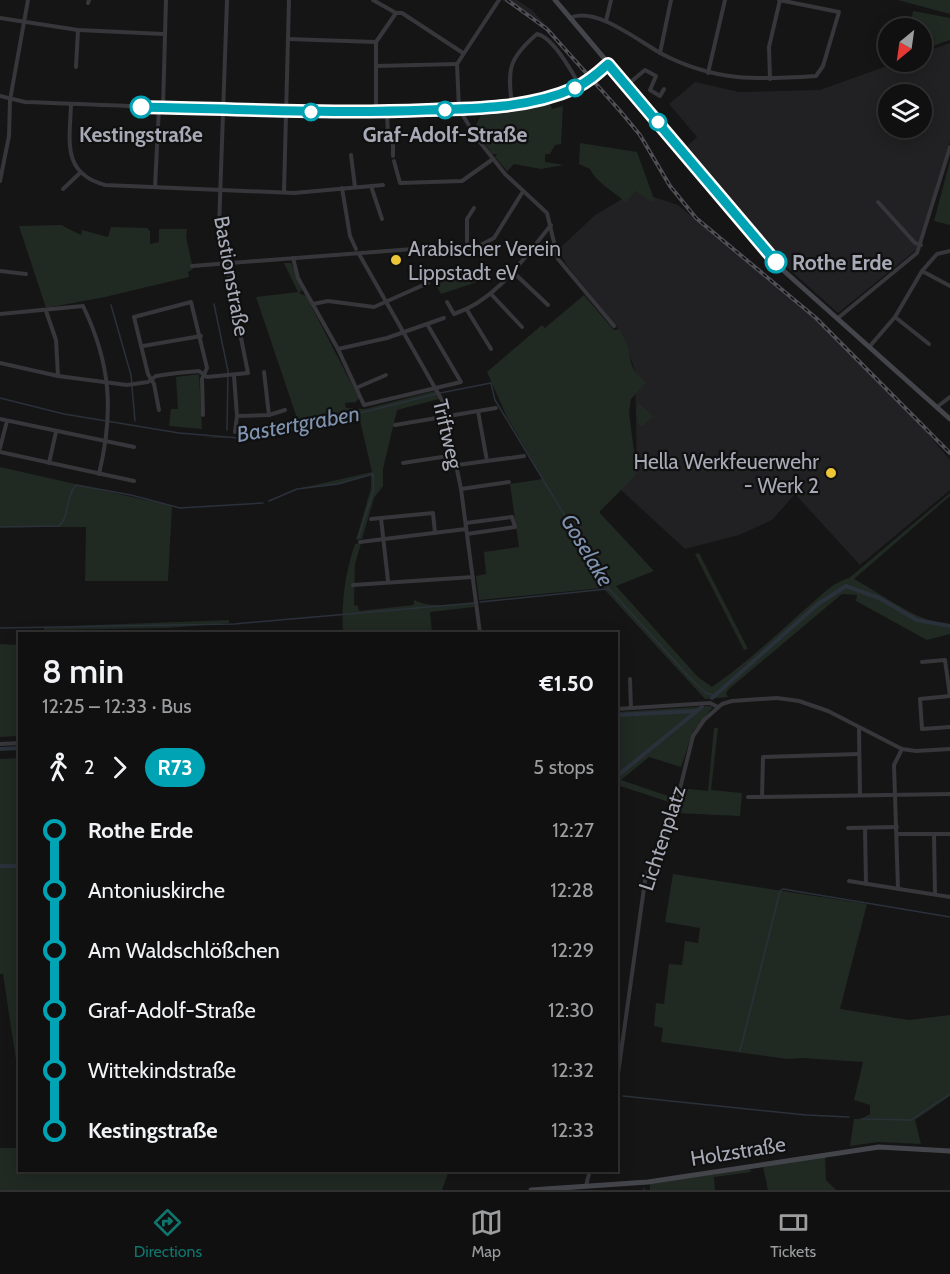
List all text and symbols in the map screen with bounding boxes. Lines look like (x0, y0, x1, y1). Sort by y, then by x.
north arrow (878, 18, 932, 72)
map controls (878, 18, 932, 138)
unlabelled marker (566, 79, 584, 97)
button: layers (878, 84, 932, 138)
marker: Kestingstraße (130, 96, 152, 118)
marker: Graf-Adolf-Straße (436, 101, 454, 119)
unlabelled marker (302, 103, 320, 121)
unlabelled marker (649, 113, 667, 131)
place label: Kestingstraße (79, 122, 203, 147)
place label: Graf-Adolf-Straße (363, 122, 527, 147)
street label: Bastionstraße (209, 214, 255, 338)
place label: Arabischer Verein Lippstadt eV (408, 236, 561, 285)
place label: Rothe Erde (792, 250, 892, 275)
marker: Rothe Erde (765, 251, 787, 273)
marker: Arabischer Verein Lippstadt eV (389, 253, 403, 267)
street label: Triftweg (428, 397, 468, 472)
water label: Bastertgraben (234, 400, 362, 448)
place label: Hella Werkfeuerwehr - Werk 2 (633, 449, 819, 498)
marker: Hella Werkfeuerwehr - Werk 2 (824, 466, 838, 480)
water label: Goselake (555, 509, 619, 591)
text: 8 min (42, 651, 124, 691)
text: €1.50 (540, 670, 594, 697)
text: 12:25 – 12:33 · Bus (42, 694, 192, 718)
icon: walk (42, 751, 75, 784)
icon: forward (103, 751, 136, 784)
text: 2 (84, 755, 94, 779)
text: R73 (157, 755, 193, 780)
text: 5 stops (533, 755, 594, 779)
street label: Lichtenplatz (633, 782, 691, 894)
text: Rothe Erde (88, 817, 193, 844)
text: 12:27 (552, 818, 594, 842)
text: Antoniuskirche (88, 877, 225, 904)
text: 12:28 (550, 878, 594, 902)
text: Am Waldschlößchen (88, 937, 280, 964)
text: 12:29 (551, 938, 594, 962)
text: Graf-Adolf-Straße (88, 997, 256, 1024)
text: 12:30 (548, 998, 594, 1022)
text: Wittekindstraße (88, 1057, 236, 1084)
text: 12:32 (552, 1058, 594, 1082)
text: Kestingstraße (88, 1117, 218, 1144)
text: 12:33 (551, 1118, 594, 1142)
street label: Holzstraße (689, 1131, 788, 1171)
tab: Directions (134, 1206, 202, 1261)
tab: Map (470, 1206, 503, 1261)
tab: Tickets (770, 1206, 816, 1261)

